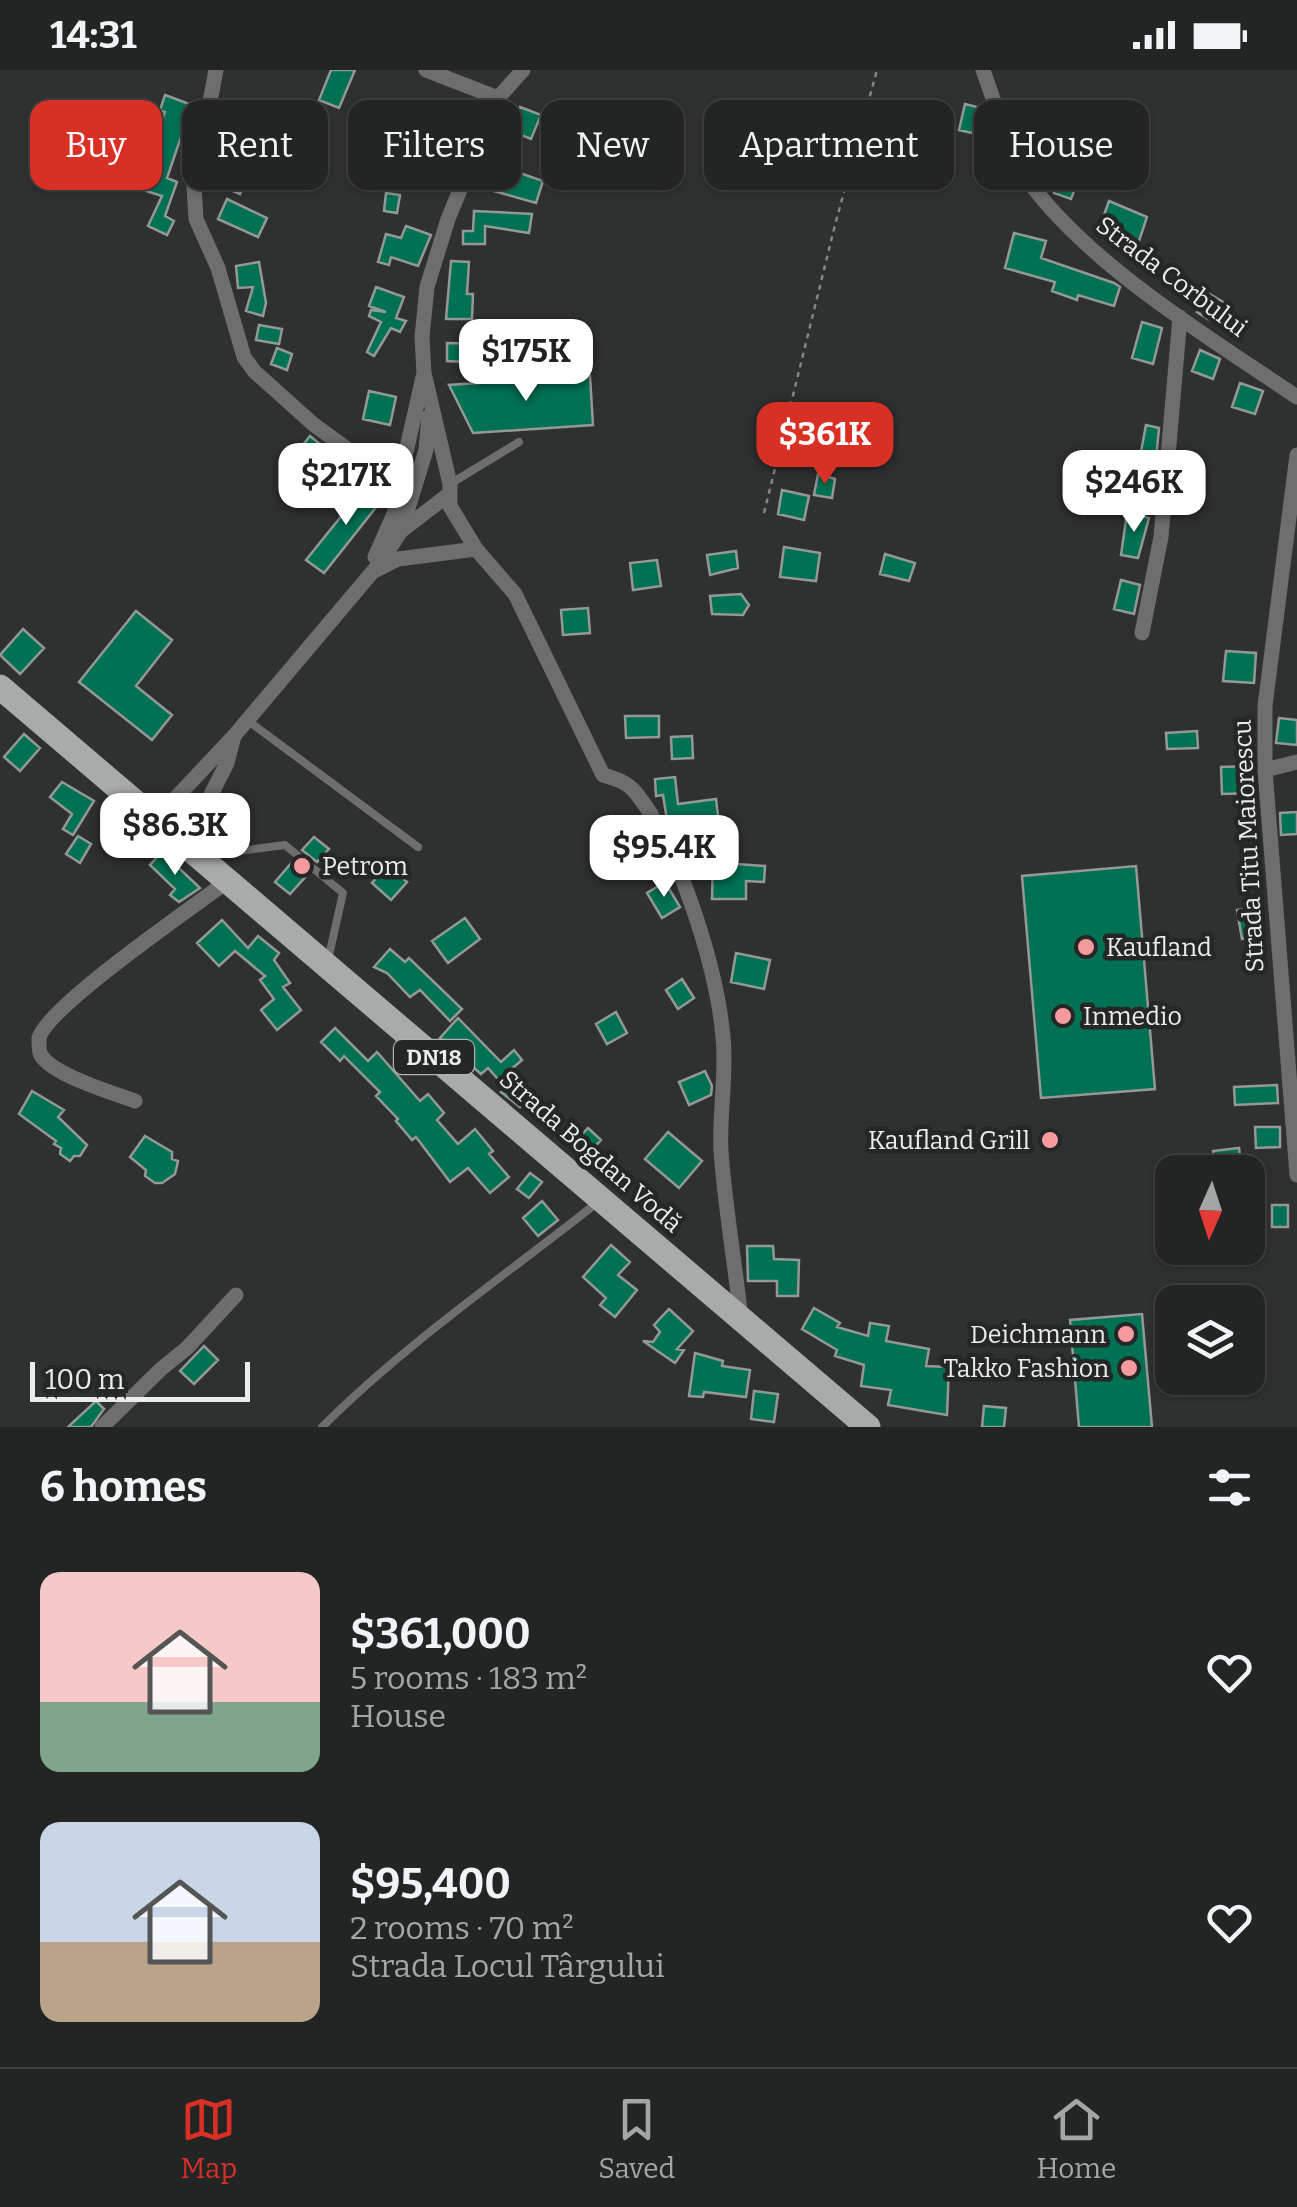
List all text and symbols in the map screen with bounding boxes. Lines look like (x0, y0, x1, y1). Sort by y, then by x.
text: 14:31 (50, 12, 137, 58)
chip: Buy (30, 100, 162, 190)
chip: Rent (182, 100, 328, 190)
chip: Filters (348, 100, 521, 190)
chip: New (541, 100, 684, 190)
chip: Apartment (704, 100, 954, 190)
chip: House (974, 100, 1149, 190)
street label: Strada Corbului (1090, 210, 1253, 343)
pin: $175K (456, 319, 596, 404)
text: $175K (481, 332, 571, 370)
pin: $361K (755, 402, 895, 487)
text: $361K (778, 415, 872, 453)
pin: $217K (276, 443, 416, 528)
pin: $246K (1064, 450, 1204, 535)
text: $217K (300, 456, 392, 494)
text: $246K (1085, 463, 1183, 501)
street label: Strada Titu Maiorescu (1227, 719, 1271, 973)
pin: $86.3K (94, 793, 256, 878)
text: $86.3K (122, 806, 228, 844)
pin: $95.4K (583, 815, 745, 900)
text: $95.4K (612, 828, 716, 866)
place label: Petrom (322, 852, 408, 882)
marker: Petrom (291, 855, 313, 877)
place label: Kaufland (1106, 933, 1212, 963)
marker: Kaufland (1075, 936, 1097, 958)
place label: Inmedio (1083, 1002, 1182, 1032)
marker: Inmedio (1052, 1005, 1074, 1027)
road number: DN18 (394, 1040, 474, 1074)
street label: Strada Bogdan Vodă (493, 1064, 688, 1239)
place label: Kaufland Grill (868, 1126, 1030, 1156)
marker: Kaufland Grill (1039, 1129, 1061, 1151)
north arrow (1155, 1155, 1265, 1265)
map controls (1155, 1155, 1265, 1395)
button: layers (1155, 1285, 1265, 1395)
place label: Deichmann (970, 1320, 1106, 1350)
marker: Deichmann (1115, 1323, 1137, 1345)
place label: Takko Fashion (944, 1354, 1109, 1384)
scale bar (30, 1357, 250, 1402)
marker: Takko Fashion (1118, 1357, 1140, 1379)
text: 100 m (45, 1363, 125, 1396)
icon: filters (1202, 1460, 1257, 1515)
text: 6 homes (40, 1462, 207, 1512)
text: $361,000 (350, 1609, 531, 1659)
icon: home (120, 1612, 240, 1732)
icon: heart (1202, 1645, 1257, 1700)
text: 5 rooms · 183 m² (350, 1659, 587, 1697)
text: House (350, 1697, 446, 1735)
text: $95,400 (350, 1859, 511, 1909)
icon: home (120, 1862, 240, 1982)
icon: heart (1202, 1895, 1257, 1950)
text: 2 rooms · 70 m² (350, 1909, 574, 1947)
text: Strada Locul Târgului (350, 1947, 665, 1985)
tab: Map (181, 2092, 237, 2185)
tab: Saved (598, 2092, 675, 2185)
tab: Home (1036, 2092, 1116, 2185)

